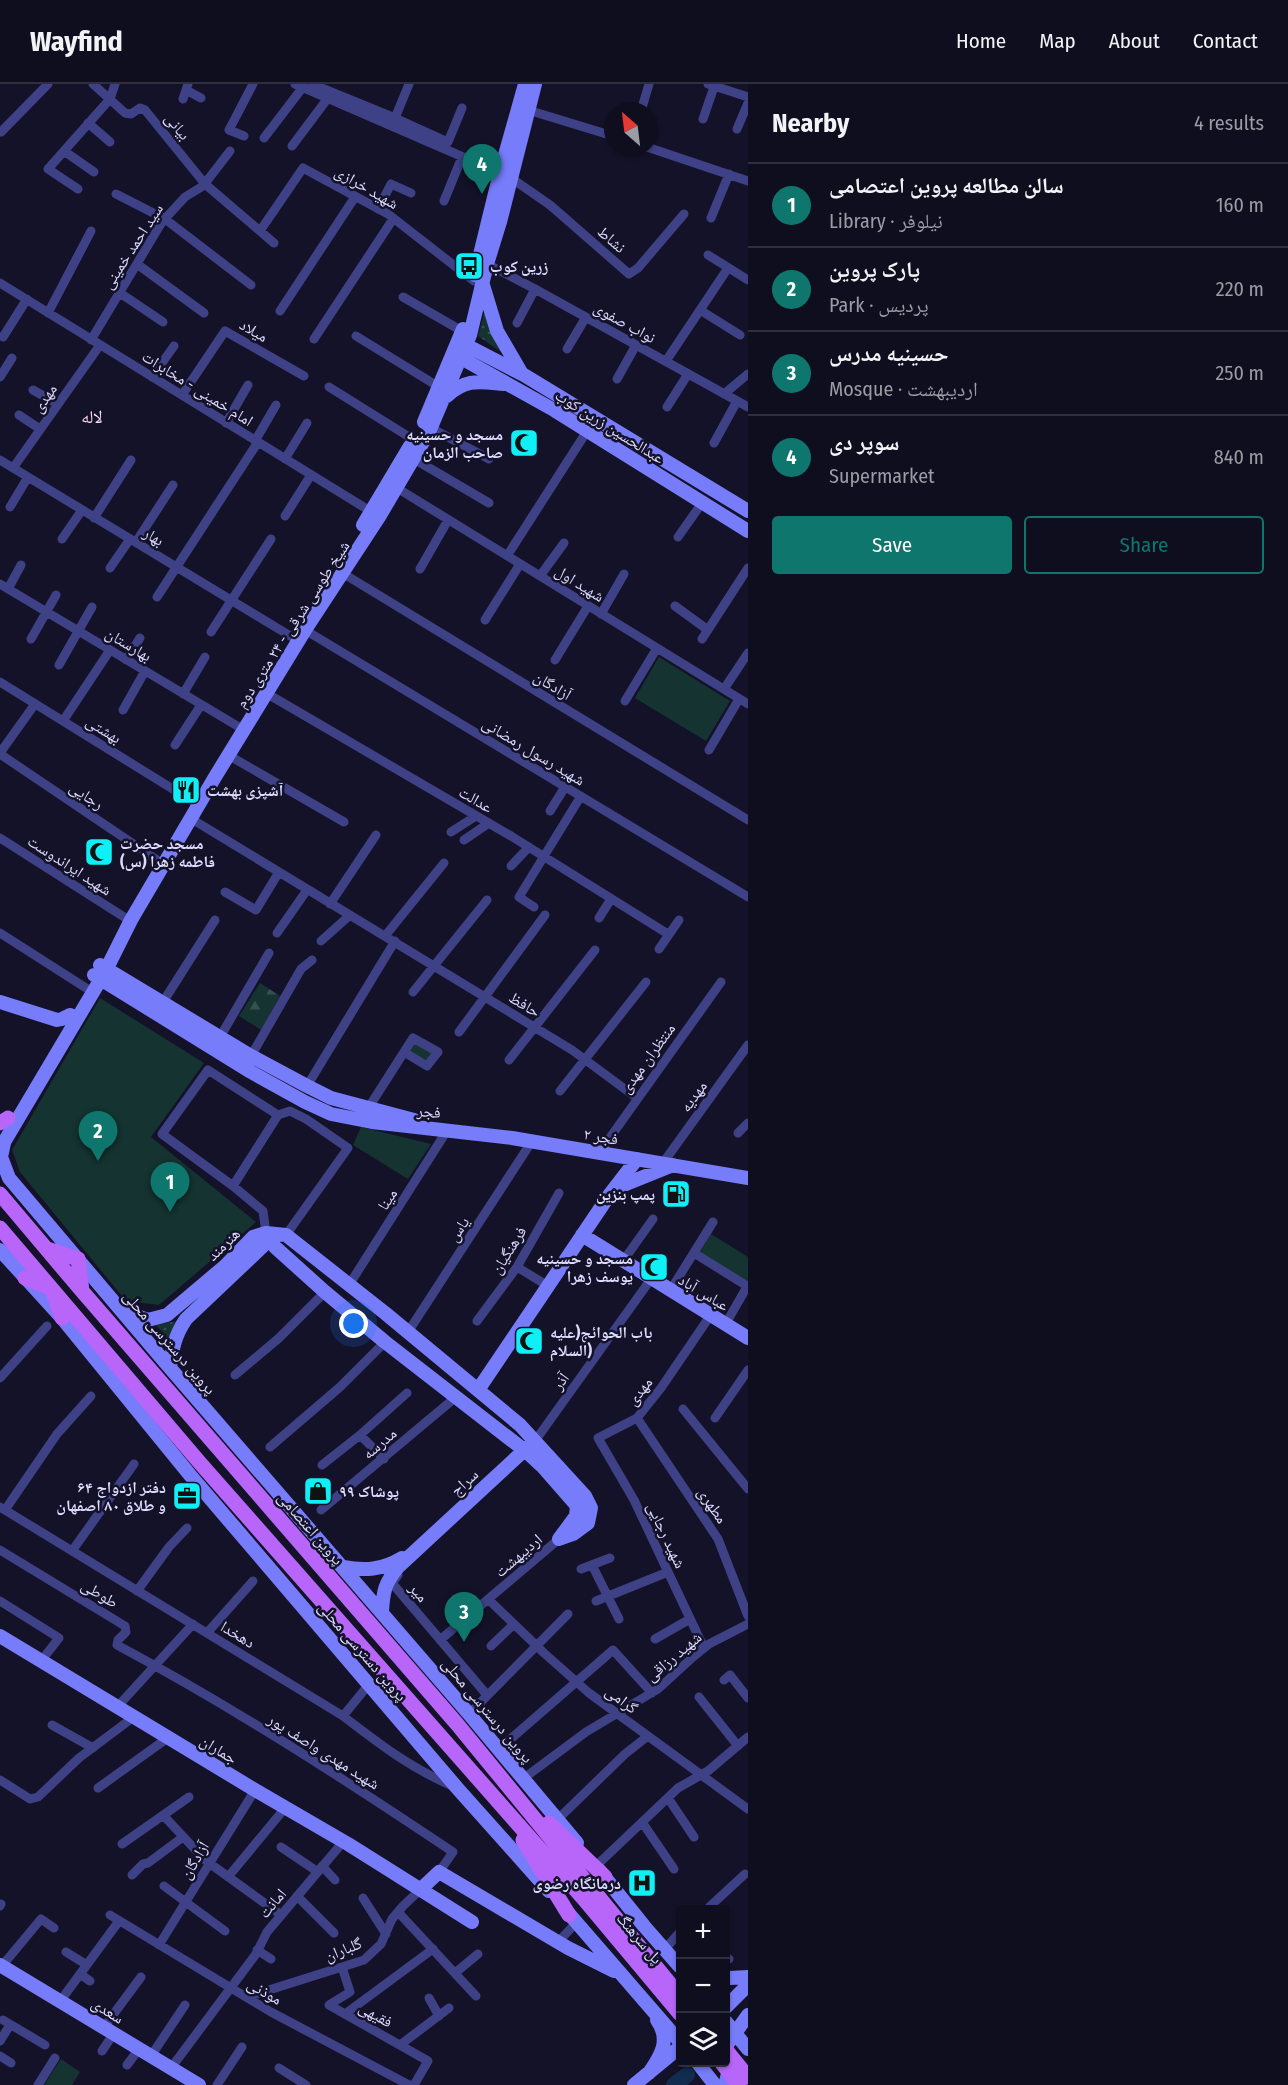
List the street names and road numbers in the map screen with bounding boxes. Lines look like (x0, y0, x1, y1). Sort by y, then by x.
street label: بیانی (160, 109, 194, 144)
street label: شهید خرازی (331, 162, 402, 214)
street label: سید احمد خمینی (98, 200, 168, 293)
street label: نشاط (594, 222, 630, 257)
street label: نواب صفوی (590, 298, 659, 348)
street label: میلاد (236, 315, 271, 346)
street label: امام خمینی - مخابرات (138, 347, 257, 431)
street label: مهدی (28, 380, 62, 417)
street label: عبدالحسین زرین کوب (551, 385, 668, 468)
street label: بهار (139, 522, 168, 550)
street label: شیخ طوسی شرقی - ۲۴ متری دوم (231, 537, 354, 712)
street label: شهید اول (551, 561, 608, 607)
street label: بهارستان (102, 623, 155, 666)
street label: آزادگان (530, 667, 576, 705)
street label: بهشتی (82, 711, 125, 748)
street label: شهید رسول رمضانی (478, 713, 589, 790)
street label: رجایی (66, 777, 107, 814)
street label: عدالت (455, 782, 496, 817)
street label: شهید ایراندوست (24, 831, 115, 900)
street label: حافظ (506, 988, 544, 1021)
street label: منتظران مهدی (616, 1020, 680, 1098)
street label: مهدیه (676, 1077, 711, 1116)
street label: فجر (415, 1101, 442, 1122)
street label: فجر ۲ (582, 1124, 620, 1149)
street label: مینا (374, 1185, 401, 1214)
street label: یاس (443, 1213, 474, 1246)
street label: فرهنگیان (486, 1223, 531, 1278)
street label: هنرمند (203, 1224, 244, 1265)
street label: عباس آباد (674, 1270, 732, 1316)
street label: پروین درسترسی محلی (118, 1286, 220, 1399)
street label: آذر (547, 1368, 574, 1394)
street label: مهدی (622, 1373, 657, 1410)
street label: مدرسه (358, 1424, 400, 1463)
street label: سراج (447, 1465, 483, 1501)
street label: مطهری (693, 1483, 732, 1528)
street label: پروین اعتصامی (273, 1488, 348, 1570)
street label: شهید رجایی (642, 1499, 690, 1572)
street label: اردیبهشت (491, 1530, 546, 1581)
street label: طوطی (77, 1575, 122, 1613)
street label: میر (404, 1578, 432, 1606)
street label: پروین دسترسی محلی (314, 1598, 411, 1706)
street label: دهخدا (217, 1617, 258, 1652)
street label: شهید رزاقی (641, 1627, 706, 1686)
street label: پروین درسترسی محلی (437, 1654, 537, 1768)
street label: گرامی (601, 1681, 642, 1719)
street label: شهید مهدی واصف پور (263, 1709, 383, 1794)
street label: جماران (196, 1731, 241, 1769)
street label: آزادگان (176, 1837, 214, 1883)
street label: امانت (255, 1885, 290, 1922)
street label: پل سرهنگ (612, 1909, 667, 1969)
street label: گلباران (322, 1933, 365, 1966)
street label: موذنی (244, 1974, 285, 2010)
street label: سعدی (87, 1993, 127, 2029)
street label: فقیهی (355, 1997, 396, 2032)

